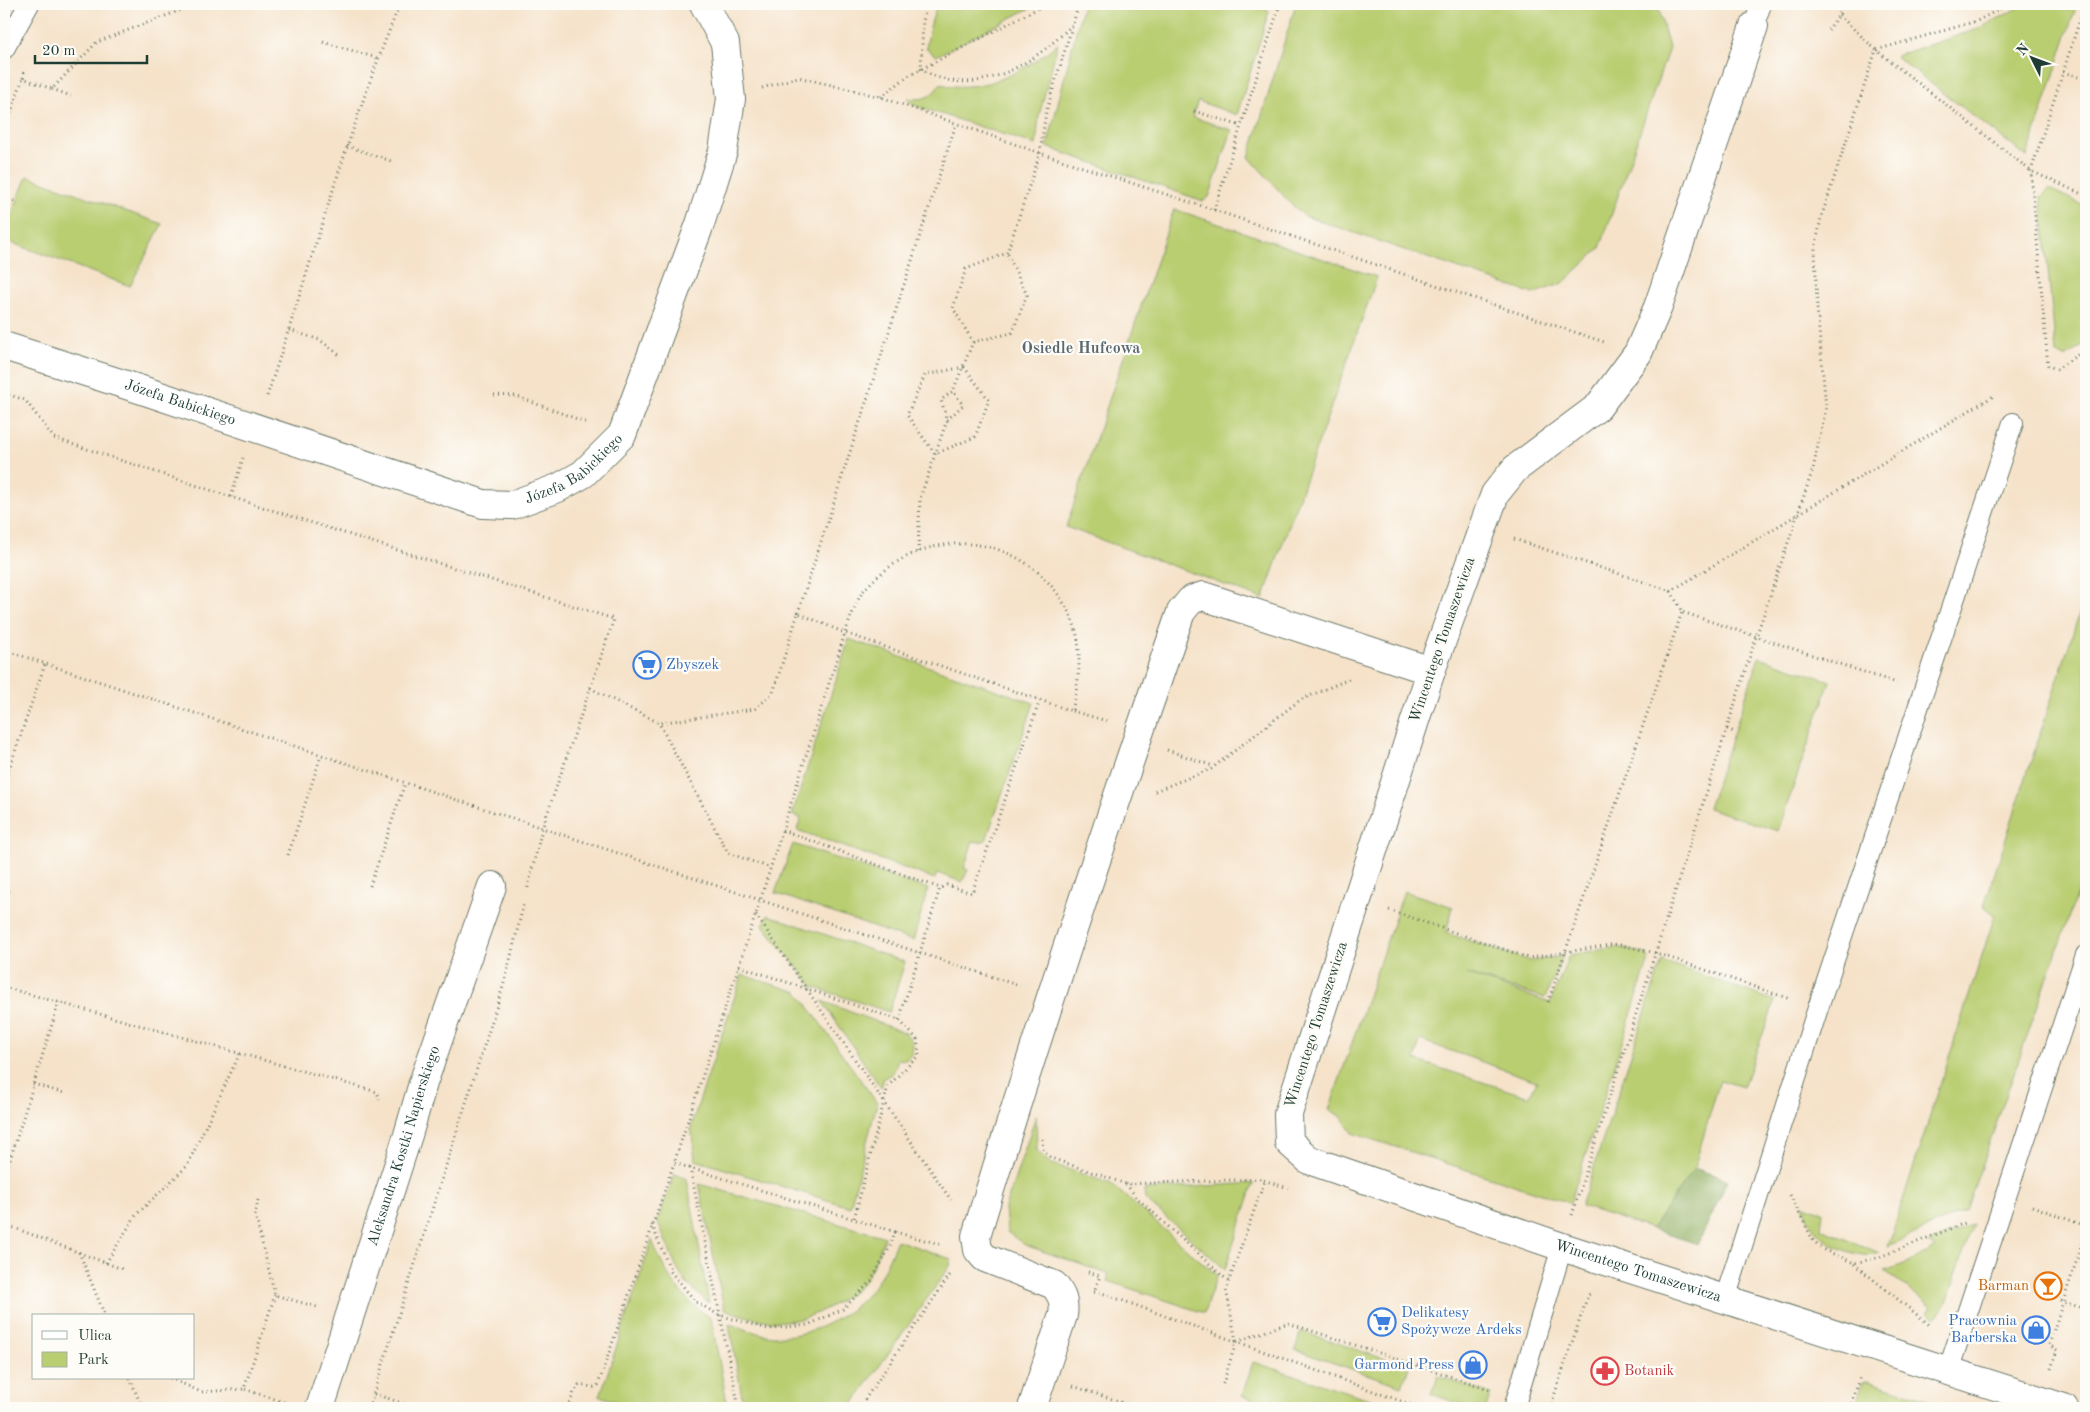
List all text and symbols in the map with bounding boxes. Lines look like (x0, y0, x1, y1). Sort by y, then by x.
scale bar (35, 32, 148, 64)
north arrow (2008, 32, 2058, 82)
text: N (2014, 41, 2032, 59)
text: 20 m (42, 44, 76, 59)
district label: Osiedle Hufcowa (1022, 341, 1140, 357)
street label: Józefa Babickiego (123, 377, 238, 428)
street label: Józefa Babickiego (523, 431, 626, 507)
street label: Wincentego Tomaszewicza (1408, 555, 1479, 725)
supermarket icon: Zbyszek (632, 650, 662, 680)
place label: Zbyszek (666, 658, 719, 673)
street label: Wincentego Tomaszewicza (1283, 940, 1351, 1110)
street label: Aleksandra Kostki Napierskiego (365, 1044, 443, 1248)
street label: Wincentego Tomaszewicza (1553, 1238, 1724, 1305)
bar icon: Barman (2033, 1271, 2063, 1301)
place label: Barman (1978, 1279, 2029, 1294)
place label: Delikatesy Spożywcze Ardeks (1401, 1306, 1522, 1338)
supermarket icon: Delikatesy Spożywcze Ardeks (1367, 1307, 1397, 1337)
legend (32, 1314, 195, 1380)
place label: Pracownia Barberska (1948, 1314, 2018, 1346)
shop icon: Pracownia Barberska (2021, 1315, 2051, 1345)
text: Ulica (78, 1329, 112, 1344)
shop icon: Garmond Press (1458, 1350, 1488, 1380)
text: Park (78, 1353, 109, 1368)
pharmacy icon: Botanik (1590, 1356, 1620, 1386)
place label: Garmond Press (1354, 1358, 1454, 1373)
place label: Botanik (1624, 1364, 1675, 1379)

